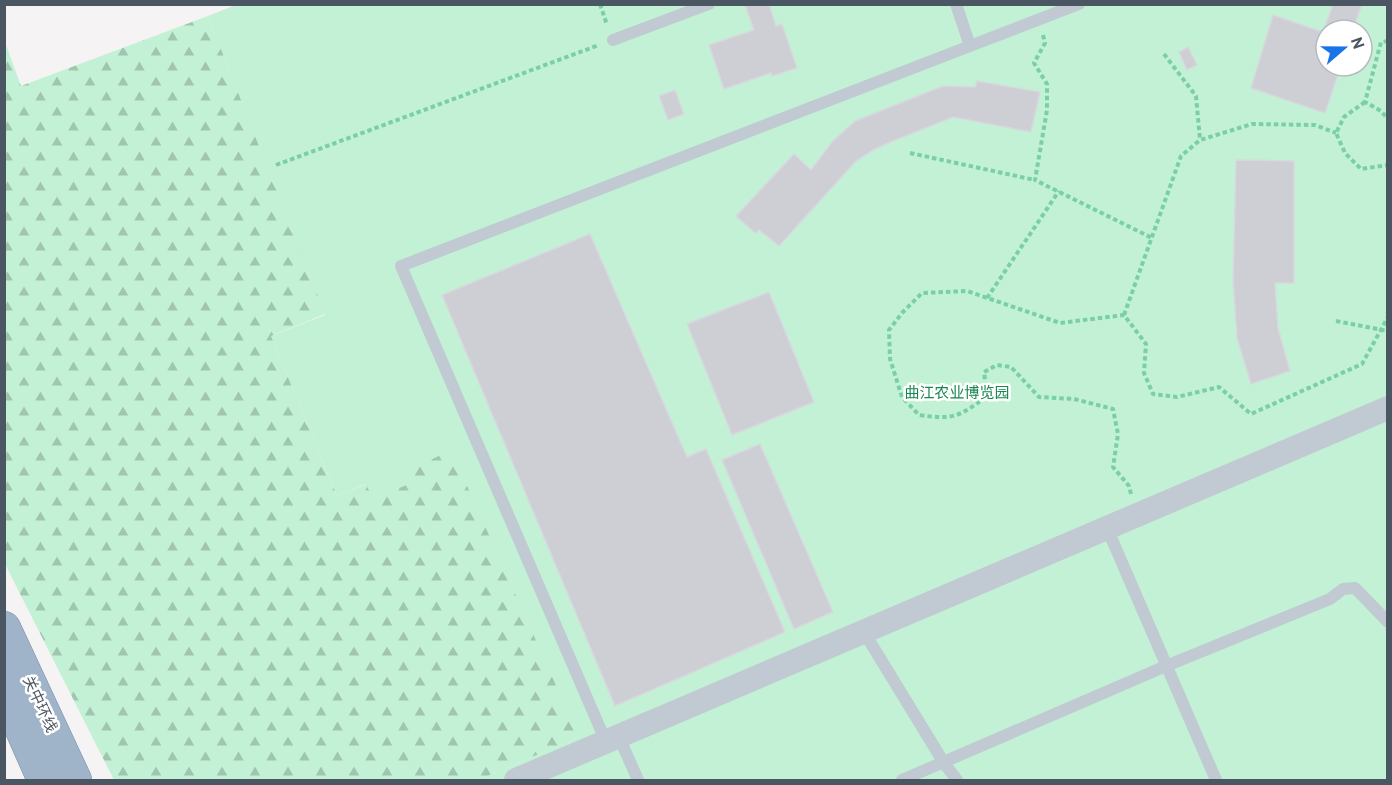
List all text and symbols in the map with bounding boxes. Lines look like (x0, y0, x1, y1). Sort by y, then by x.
north arrow (1314, 18, 1374, 78)
text: N (1345, 35, 1368, 52)
park label: 曲江农业博览园 (904, 384, 1010, 404)
street label: 关中环线 (17, 673, 60, 736)

